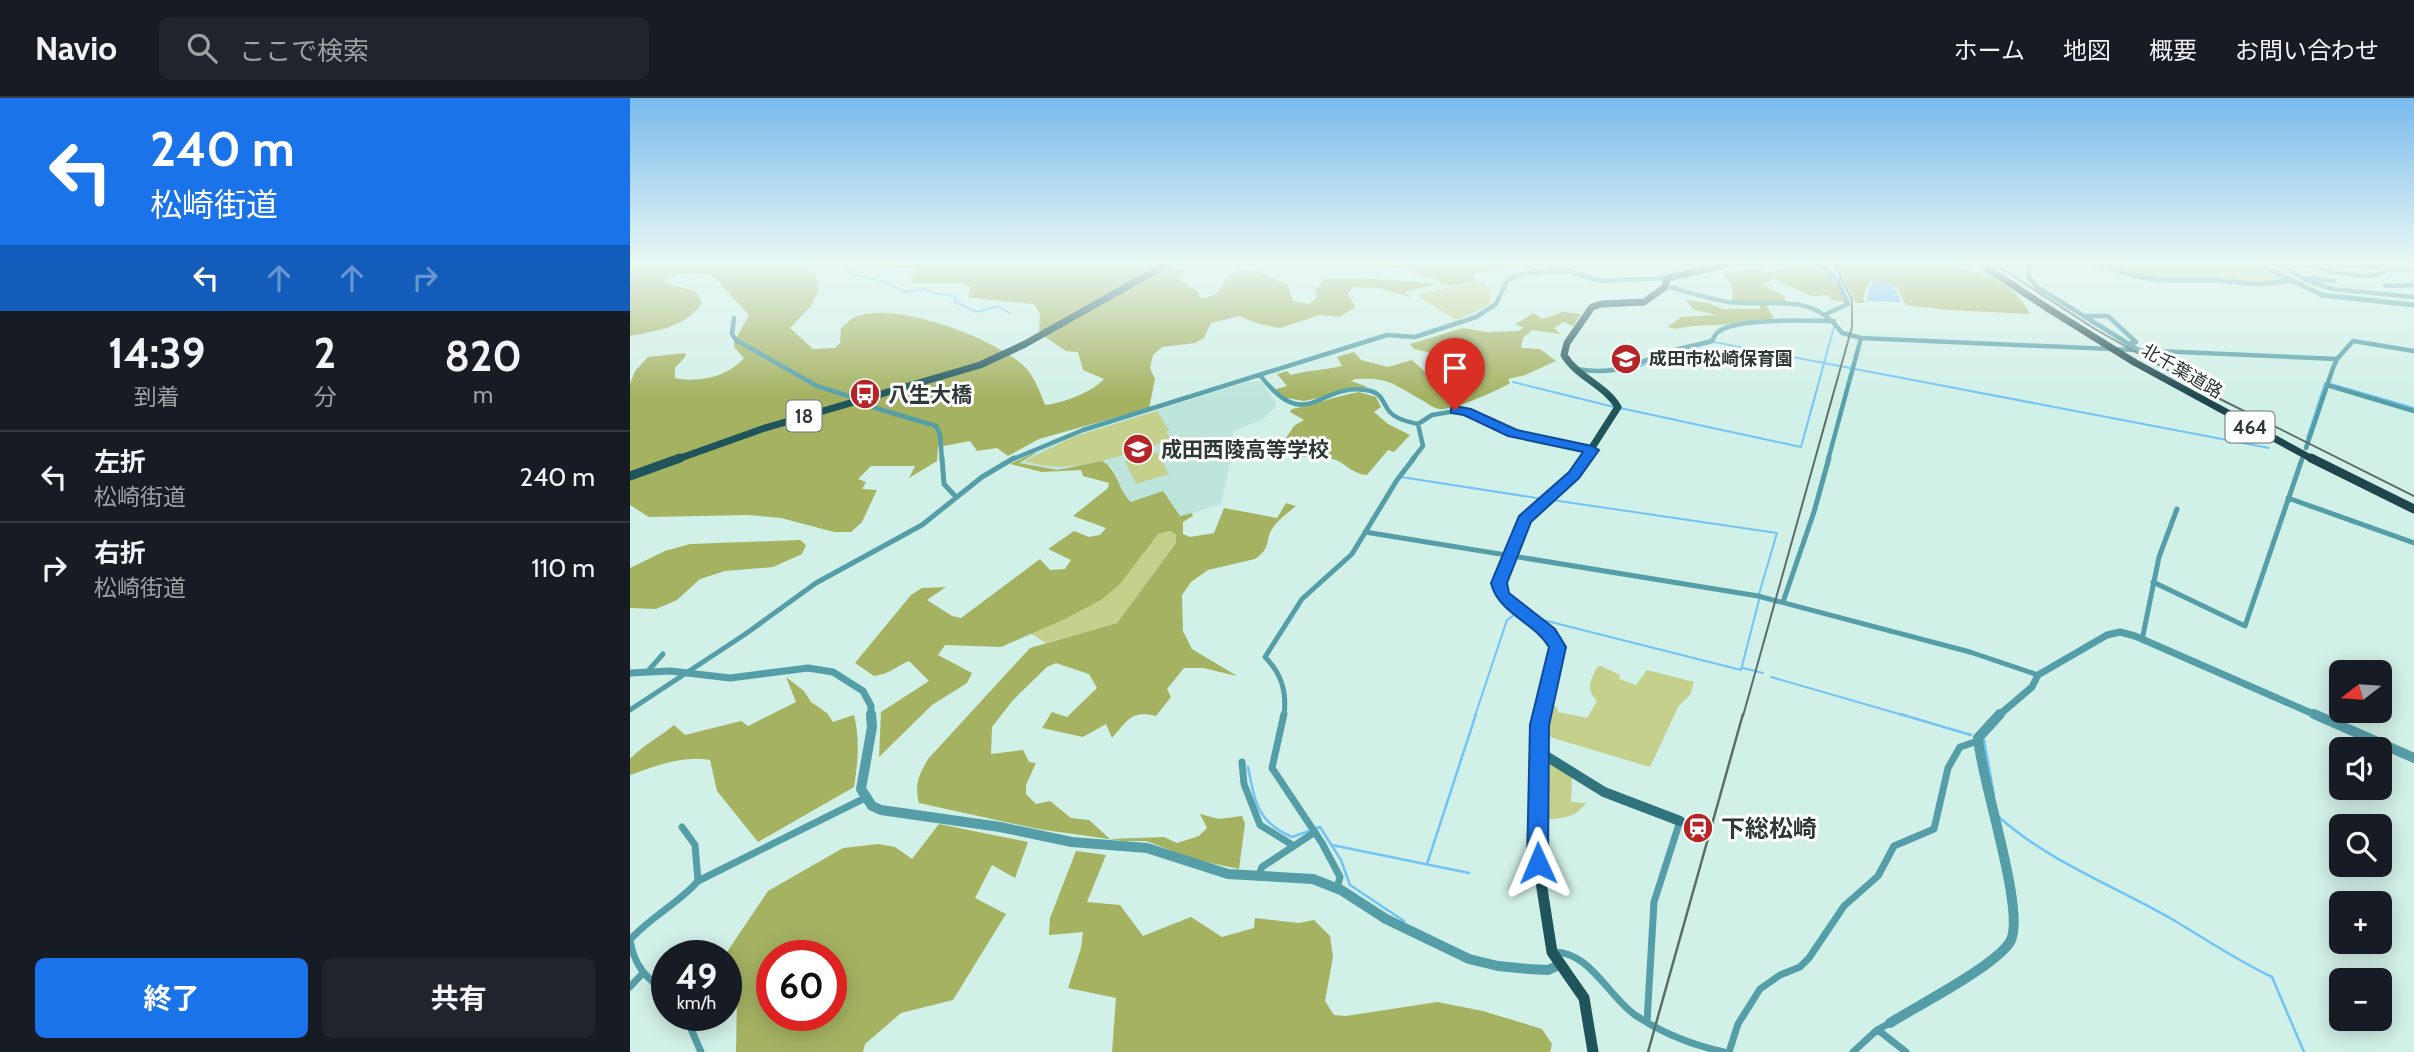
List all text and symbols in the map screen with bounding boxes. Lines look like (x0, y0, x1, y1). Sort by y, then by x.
search box (159, 17, 649, 80)
text: Navio (35, 28, 117, 68)
icon: search (183, 29, 221, 67)
text: ここで検索 (239, 35, 369, 67)
text: ホーム (1954, 36, 2025, 65)
text: 地図 (2063, 36, 2111, 65)
text: 概要 (2149, 36, 2197, 65)
text: お問い合わせ (2235, 36, 2379, 65)
text: 240 m (150, 119, 295, 178)
icon: left (35, 126, 126, 217)
text: 松崎街道 (150, 185, 278, 224)
icon: left (187, 259, 225, 297)
icon: ahead (260, 259, 298, 297)
icon: ahead (333, 259, 371, 297)
icon: right (406, 259, 444, 297)
text: 14:39 (108, 327, 205, 379)
text: 2 (314, 327, 336, 379)
text: 820 (445, 330, 522, 382)
pin (1425, 338, 1485, 410)
street label: 北千葉道路 (2138, 339, 2226, 403)
school or university icon: 成田市松崎保育園 (1609, 342, 1643, 376)
place label: 成田市松崎保育園 (1649, 348, 1793, 370)
icon: arrive (1436, 349, 1474, 387)
bus stop icon: 八生大橋 (848, 377, 882, 411)
text: m (473, 381, 493, 409)
place label: 八生大橋 (888, 382, 972, 407)
text: 到着 (134, 383, 180, 411)
text: 分 (313, 383, 336, 411)
road number: 18 (786, 400, 822, 432)
road number: 464 (2226, 412, 2274, 442)
school or university icon: 成田西陵高等学校 (1121, 432, 1155, 466)
place label: 成田西陵高等学校 (1161, 437, 1329, 462)
text: 左折 (94, 446, 146, 478)
icon: left (35, 458, 73, 496)
text: 240 m (520, 461, 595, 493)
text: 松崎街道 (94, 483, 186, 511)
text: 右折 (94, 537, 146, 569)
icon: right (35, 549, 73, 587)
text: 110 m (531, 552, 595, 584)
text: 松崎街道 (94, 574, 186, 602)
north arrow (2329, 660, 2392, 723)
map controls (2329, 660, 2392, 1031)
button: sound (2329, 737, 2392, 800)
station icon: 下総松崎 (1681, 811, 1715, 845)
place label: 下総松崎 (1721, 814, 1817, 843)
button: search (2329, 814, 2392, 877)
position arrow (1501, 826, 1575, 900)
button: + (2329, 891, 2392, 954)
speed limit sign: 60 (756, 940, 847, 1031)
text: 49 (676, 955, 717, 998)
button: 終了 (35, 958, 308, 1038)
button: 共有 (322, 958, 595, 1038)
button: − (2329, 968, 2392, 1031)
text: km/h (677, 992, 716, 1014)

